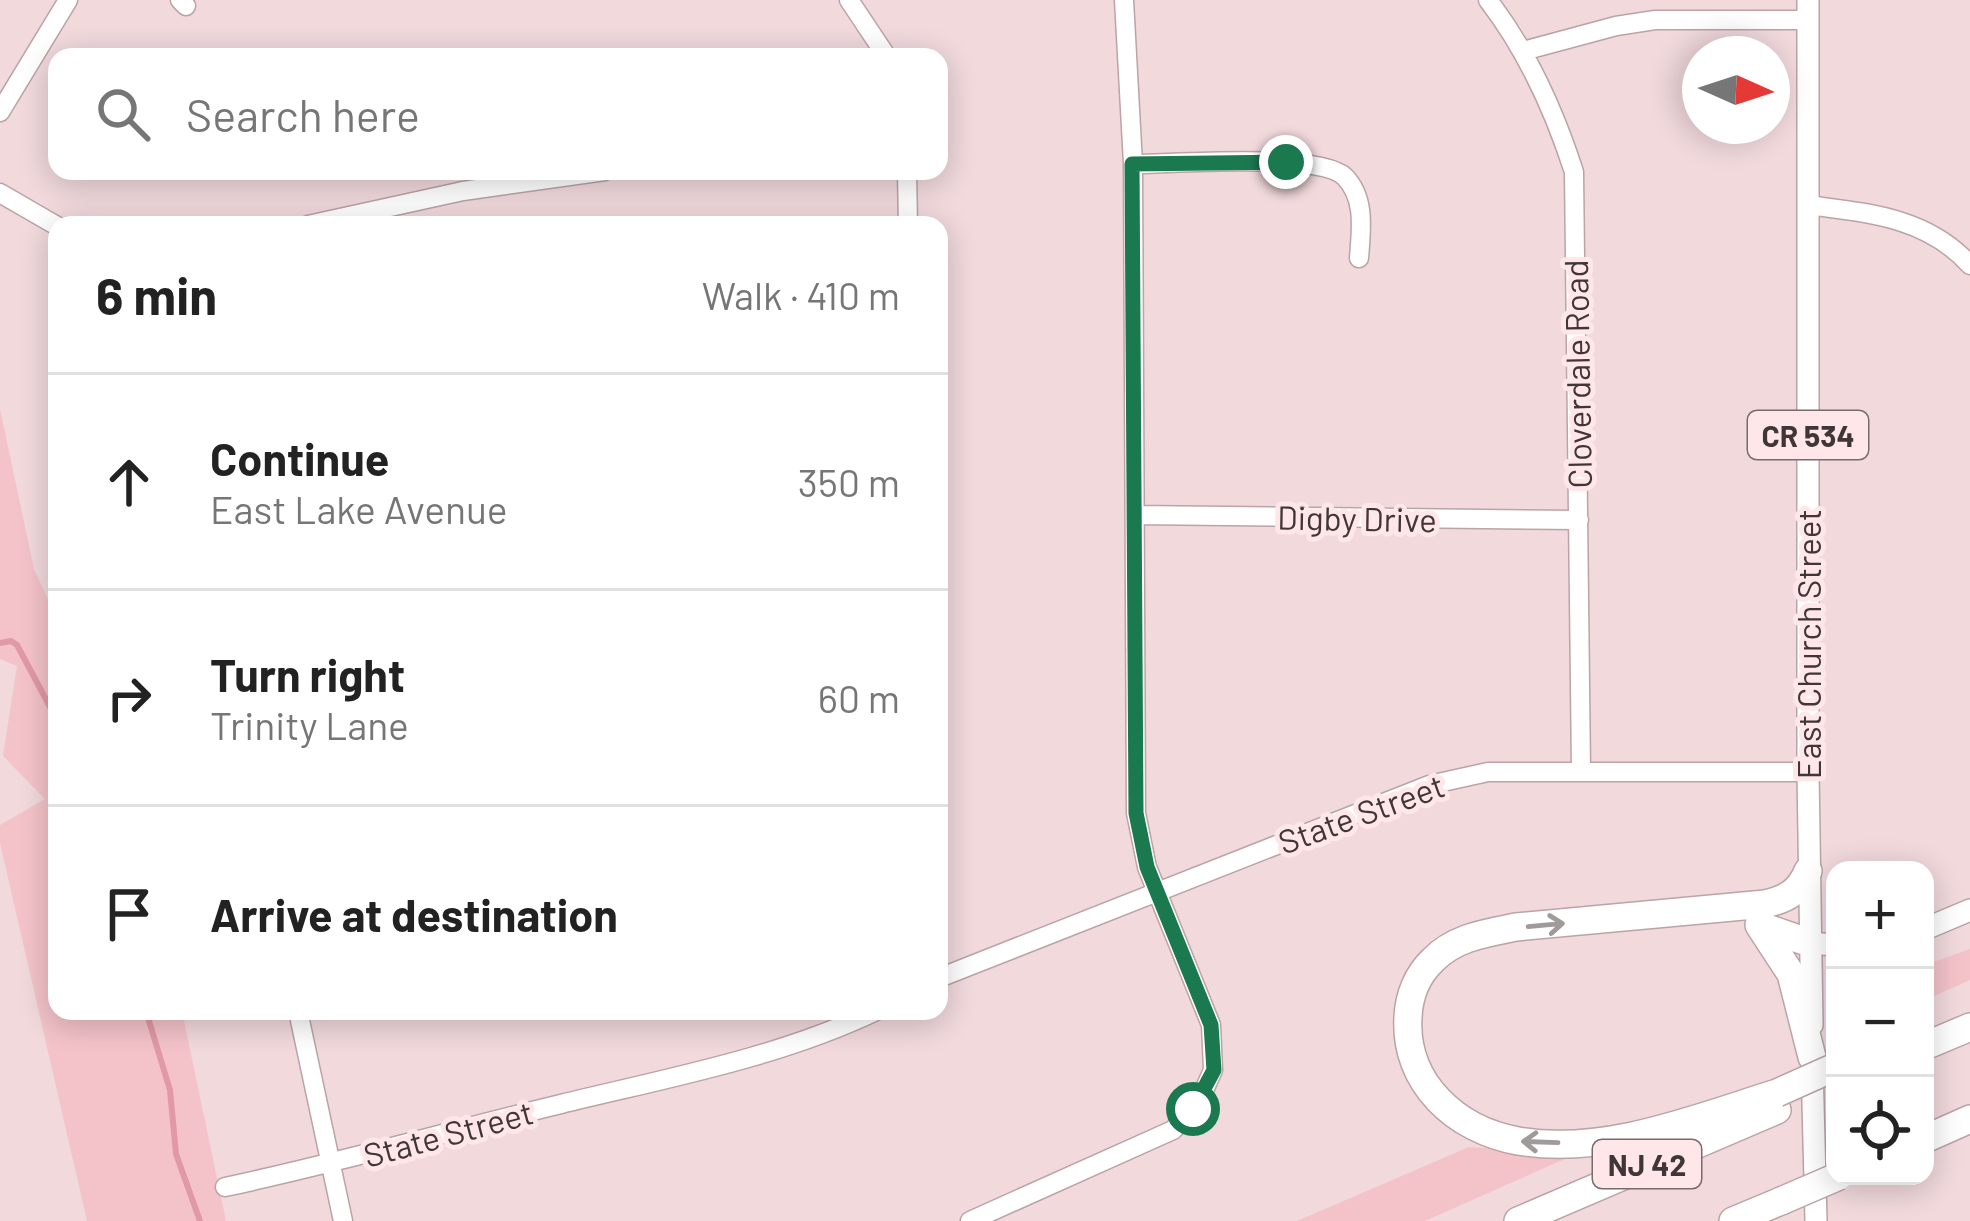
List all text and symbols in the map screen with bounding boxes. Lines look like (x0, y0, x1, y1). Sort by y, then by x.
north arrow (1682, 36, 1790, 144)
search box (48, 48, 948, 180)
icon: search (90, 81, 156, 147)
text: Search here (186, 87, 420, 141)
route end (1259, 135, 1313, 189)
street label: Cloverdale Road (1555, 259, 1599, 489)
text: 6 min (96, 264, 217, 325)
text: Walk · 410 m (702, 271, 900, 318)
road number: CR 534 (1748, 411, 1868, 459)
text: Continue (210, 431, 389, 485)
icon: ahead (96, 449, 162, 515)
text: 350 m (798, 458, 900, 505)
text: East Lake Avenue (210, 485, 508, 532)
street label: Digby Drive (1277, 497, 1437, 539)
street label: East Church Street (1788, 509, 1828, 779)
text: Turn right (210, 647, 405, 701)
icon: right (96, 665, 162, 731)
text: 60 m (818, 674, 900, 721)
text: Trinity Lane (210, 701, 409, 748)
street label: State Street (1272, 764, 1450, 862)
map controls (1826, 861, 1934, 1185)
button: + (1826, 861, 1934, 969)
icon: arrive (96, 881, 162, 947)
text: Arrive at destination (210, 887, 618, 941)
one-way arrow (1526, 913, 1565, 936)
button: − (1826, 969, 1934, 1077)
button: locate (1826, 1077, 1934, 1185)
route start (1166, 1082, 1220, 1136)
street label: State Street (359, 1091, 537, 1175)
one-way arrow (1521, 1130, 1560, 1153)
road number: NJ 42 (1593, 1140, 1701, 1188)

